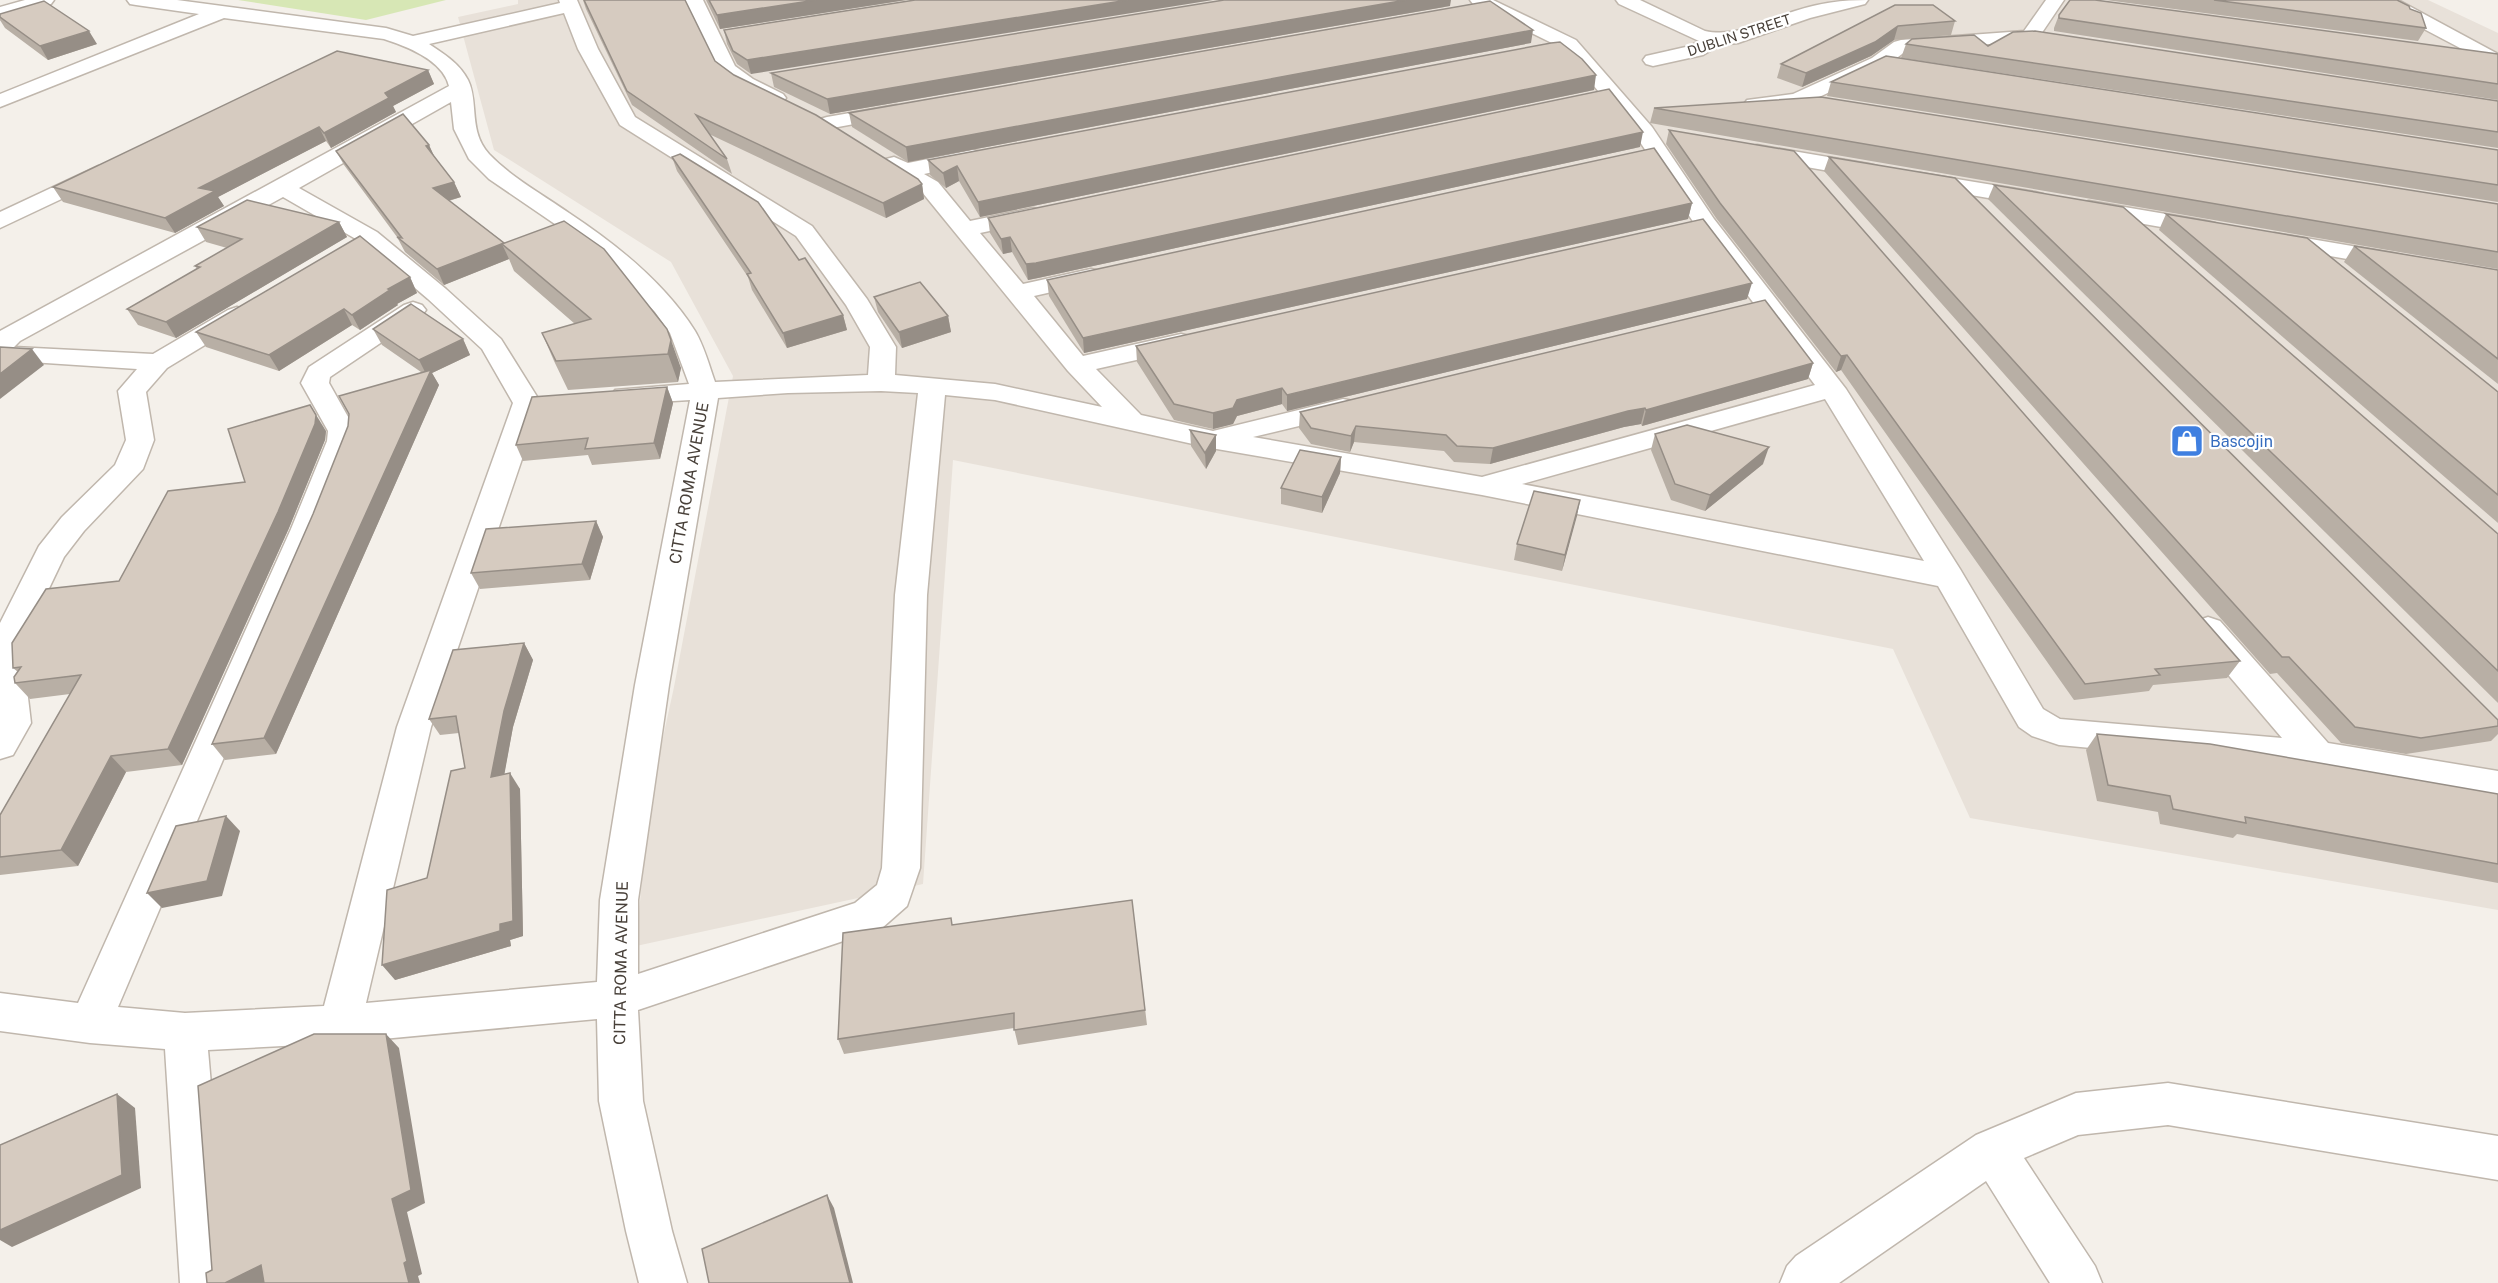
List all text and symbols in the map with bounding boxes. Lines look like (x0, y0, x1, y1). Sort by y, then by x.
street label: DUBLIN STREET (1685, 11, 1793, 59)
street label: CITTA ROMA AVENUE (665, 401, 713, 565)
shop icon: Bascojin (2169, 423, 2205, 459)
place label: Bascojin (2210, 432, 2273, 451)
street label: CITTA ROMA AVENUE (610, 881, 632, 1045)

